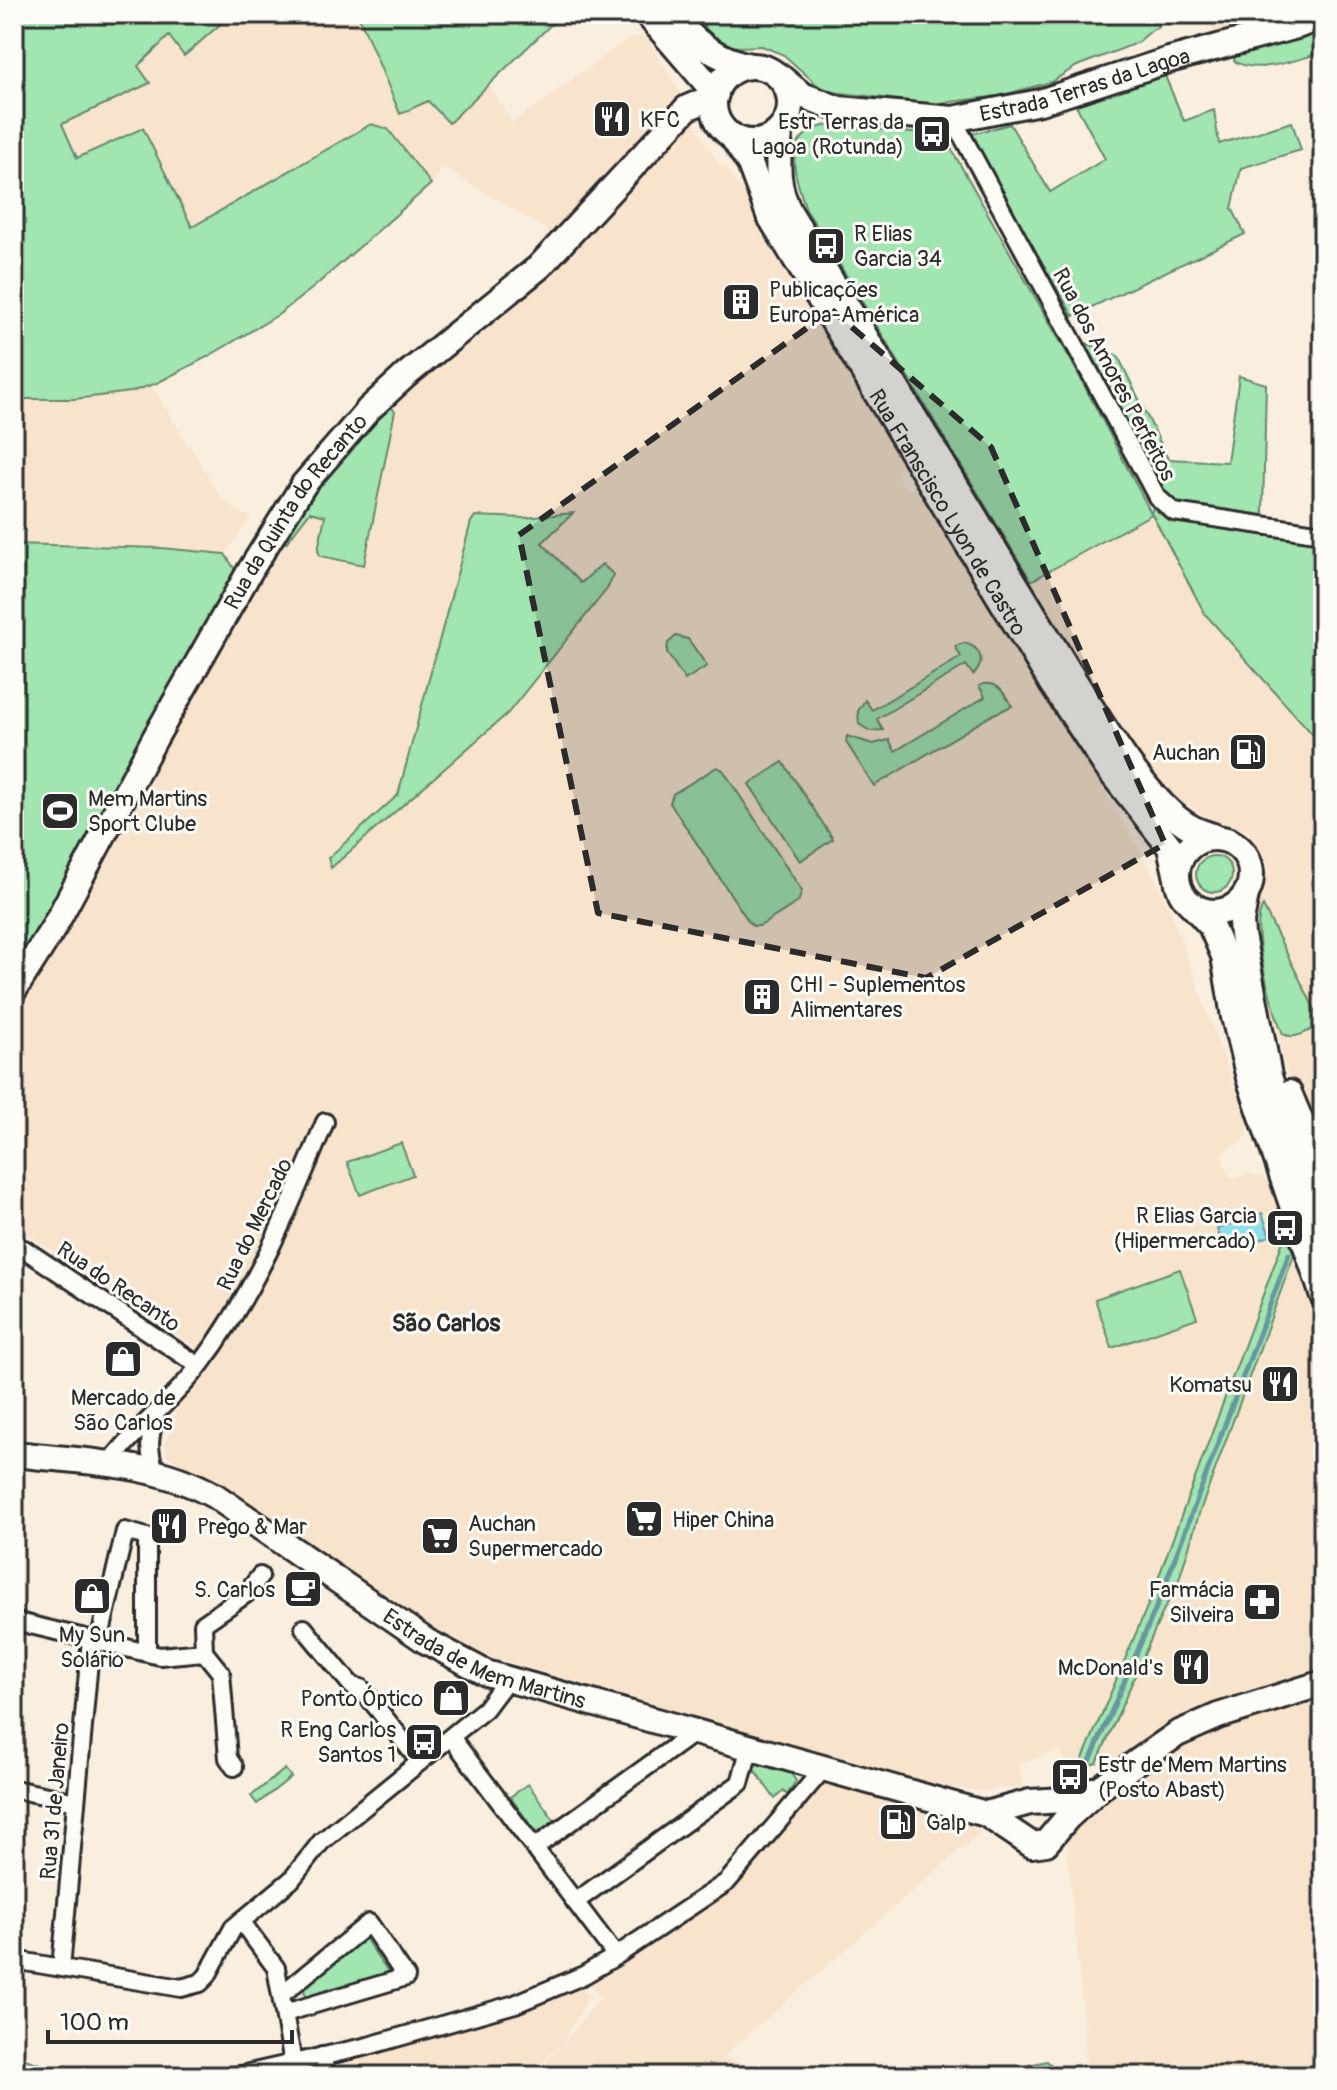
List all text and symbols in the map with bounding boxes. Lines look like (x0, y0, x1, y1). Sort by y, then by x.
street label: Estrada Terras da Lagoa (977, 42, 1193, 129)
restaurant icon: KFC (591, 98, 633, 140)
place label: KFC (640, 106, 680, 134)
place label: Estr Terras da Lagoa (Rotunda) (751, 108, 904, 161)
bus stop icon: Estr Terras da Lagoa (Rotunda) (911, 113, 953, 155)
place label: R Elias Garcia 34 (854, 220, 942, 273)
bus stop icon: R Elias Garcia 34 (805, 225, 847, 267)
street label: Rua dos Amores Perfeitos (1046, 263, 1182, 486)
place label: Publicações Europa-América (769, 276, 919, 329)
building icon: Publicações Europa-América (720, 281, 762, 323)
street label: Rua Franscisco Lyon de Castro (862, 384, 1033, 641)
street label: Rua da Quinta do Recanto (218, 408, 374, 615)
fuel station icon: Auchan (1227, 731, 1269, 773)
place label: Auchan (1152, 739, 1220, 767)
place label: Mem Martins Sport Clube (88, 785, 207, 838)
sports icon: Mem Martins Sport Clube (39, 790, 81, 832)
place label: CHI - Suplementos Alimentares (790, 971, 966, 1024)
building icon: CHI - Suplementos Alimentares (741, 976, 783, 1018)
street label: Rua do Mercado (211, 1153, 299, 1295)
place label: R Elias Garcia (Hipermercado) (1114, 1202, 1257, 1255)
bus stop icon: R Elias Garcia (Hipermercado) (1264, 1207, 1306, 1249)
street label: Rua do Recanto (51, 1235, 186, 1339)
district label: São Carlos (392, 1309, 500, 1338)
shop icon: Mercado de São Carlos (102, 1338, 144, 1380)
restaurant icon: Komatsu (1259, 1363, 1301, 1405)
place label: Komatsu (1169, 1371, 1252, 1399)
place label: Mercado de São Carlos (71, 1384, 176, 1437)
supermarket icon: Hiper China (623, 1498, 665, 1540)
restaurant icon: Prego & Mar (148, 1505, 190, 1547)
place label: Hiper China (672, 1506, 774, 1534)
place label: Auchan Supermercado (468, 1510, 603, 1563)
place label: Prego & Mar (197, 1513, 307, 1541)
supermarket icon: Auchan Supermercado (419, 1515, 461, 1557)
cafe icon: S. Carlos (282, 1568, 324, 1610)
shop icon: My Sun Solário (71, 1575, 113, 1617)
place label: S. Carlos (194, 1576, 275, 1604)
place label: Farmácia Silveira (1149, 1576, 1234, 1629)
pharmacy icon: Farmácia Silveira (1241, 1581, 1283, 1623)
street label: Estrada de Mem Martins (377, 1603, 589, 1715)
place label: My Sun Solário (59, 1621, 125, 1674)
restaurant icon: McDonald's (1170, 1646, 1212, 1688)
place label: McDonald's (1058, 1654, 1163, 1682)
shop icon: Ponto Óptico (430, 1677, 472, 1719)
place label: Ponto Óptico (301, 1685, 423, 1713)
place label: R Eng Carlos Santos 1 (280, 1716, 396, 1769)
street label: Rua 31 de Janeiro (34, 1721, 76, 1881)
bus stop icon: R Eng Carlos Santos 1 (403, 1721, 445, 1763)
place label: Estr de Mem Martins (Posto Abast) (1098, 1751, 1287, 1804)
bus stop icon: Estr de Mem Martins (Posto Abast) (1049, 1756, 1091, 1798)
fuel station icon: Galp (877, 1801, 919, 1843)
place label: Galp (926, 1809, 966, 1837)
scale bar (48, 1994, 292, 2044)
text: 100 m (60, 2008, 129, 2037)

